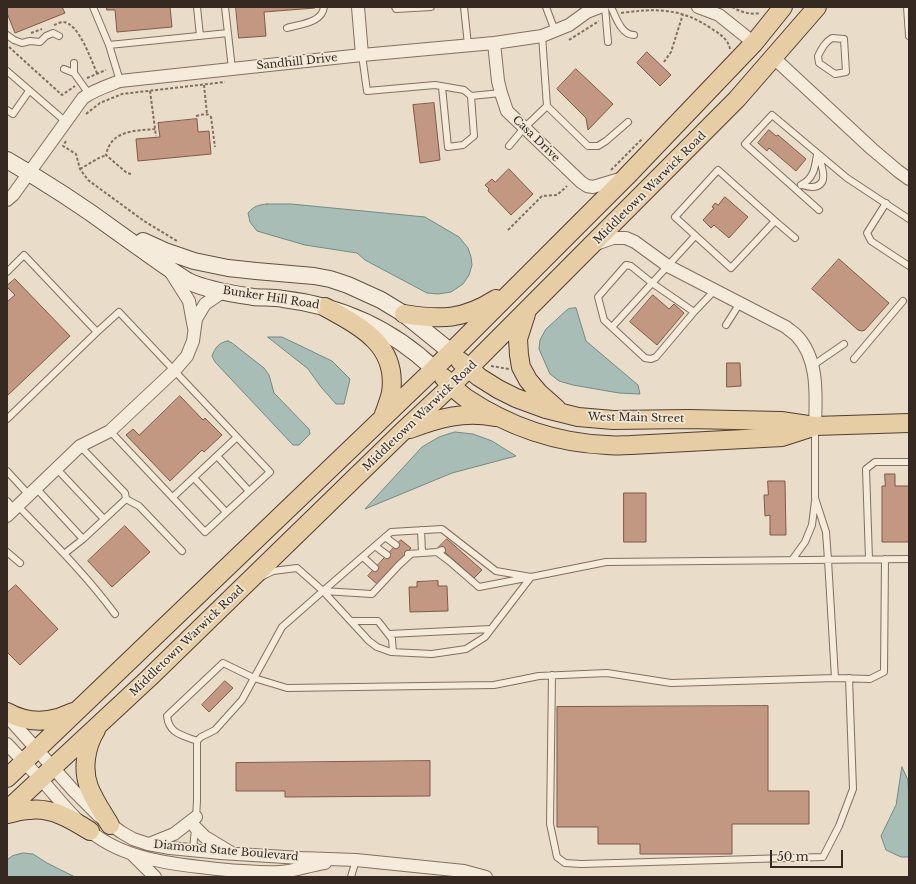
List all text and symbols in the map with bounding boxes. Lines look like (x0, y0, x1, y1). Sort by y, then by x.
street label: Sandhill Drive (256, 51, 338, 73)
street label: Casa Drive (510, 113, 562, 165)
street label: Middletown Warwick Road (591, 129, 709, 247)
street label: Bunker Hill Road (222, 284, 320, 312)
street label: Middletown Warwick Road (360, 358, 480, 474)
street label: West Main Street (588, 411, 684, 425)
street label: Middletown Warwick Road (127, 583, 247, 699)
street label: Diamond State Boulevard (153, 838, 299, 864)
scale bar (772, 842, 845, 868)
text: 50 m (777, 849, 809, 864)

